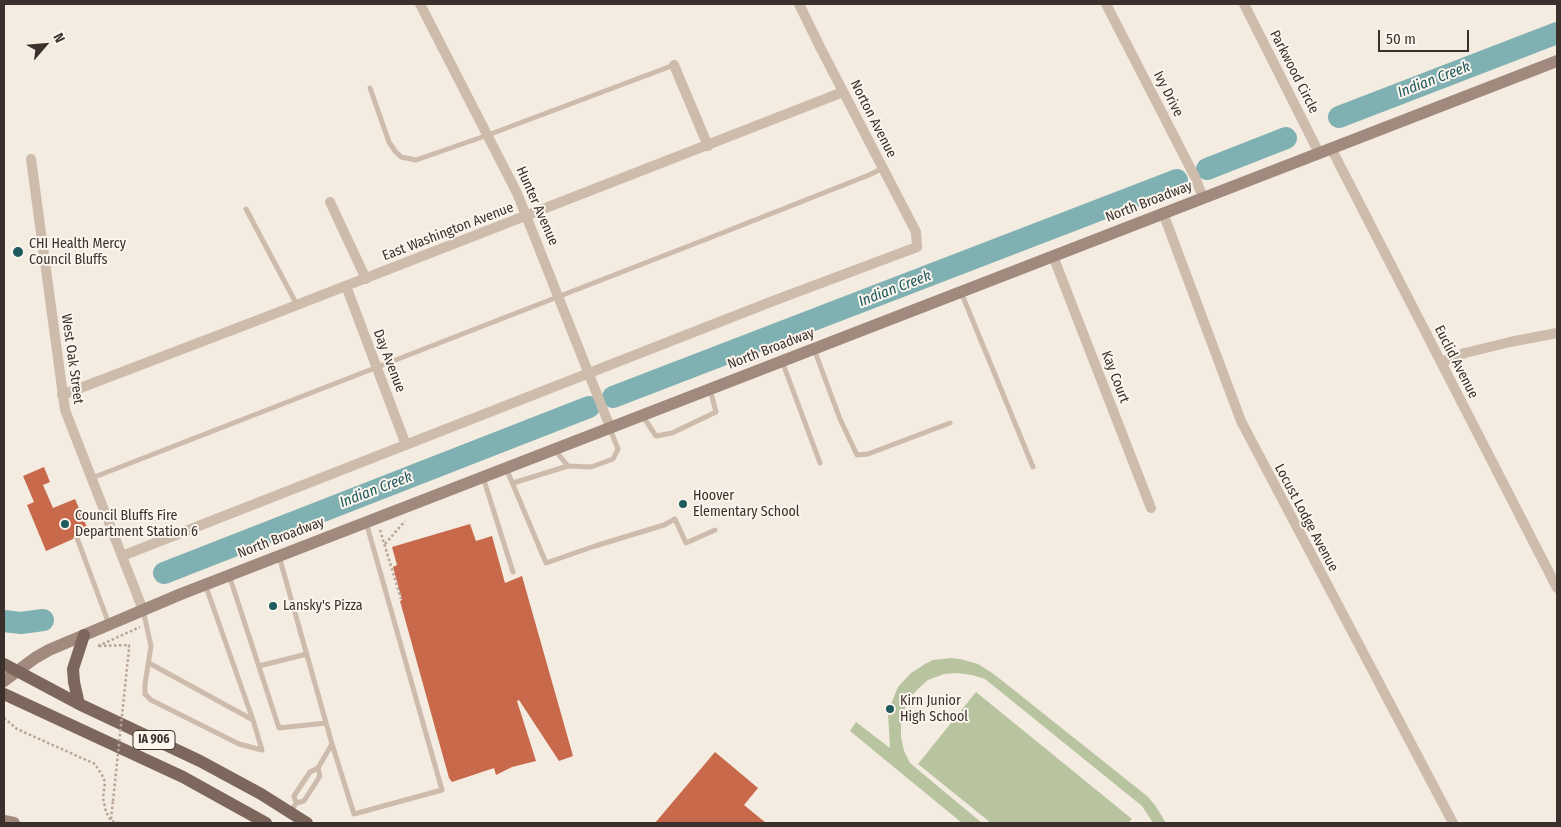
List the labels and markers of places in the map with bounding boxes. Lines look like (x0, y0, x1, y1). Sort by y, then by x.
place label: CHI Health Mercy Council Bluffs (29, 236, 126, 268)
marker: CHI Health Mercy Council Bluffs (11, 245, 25, 259)
place label: Hoover Elementary School (693, 488, 800, 520)
marker: Hoover Elementary School (677, 498, 689, 510)
place label: Council Bluffs Fire Department Station 6 (75, 508, 198, 540)
marker: Council Bluffs Fire Department Station 6 (59, 518, 71, 530)
place label: Lansky's Pizza (283, 598, 363, 614)
marker: Lansky's Pizza (267, 600, 279, 612)
place label: Kirn Junior High School (900, 693, 968, 726)
marker: Kirn Junior High School (884, 703, 896, 715)

